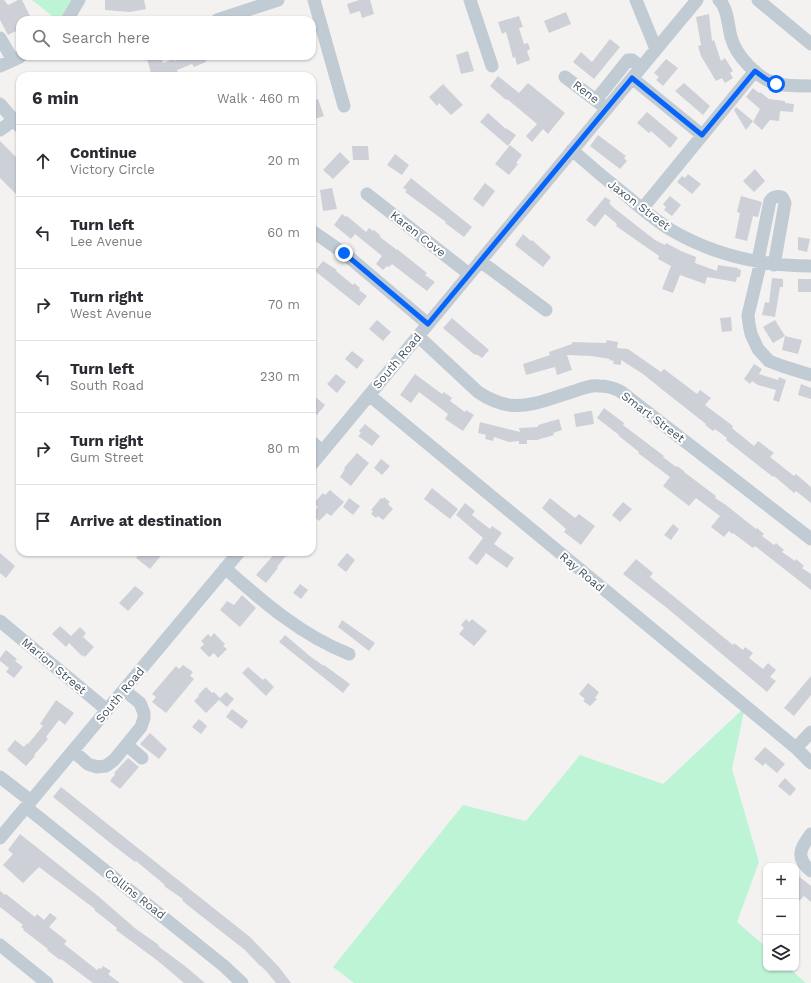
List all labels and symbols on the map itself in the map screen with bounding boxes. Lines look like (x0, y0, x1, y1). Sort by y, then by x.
route start (767, 75, 785, 93)
street label: Rene (570, 78, 602, 106)
street label: Jaxon Street (605, 177, 673, 233)
street label: Karen Cove (388, 208, 448, 260)
route end (335, 244, 353, 262)
street label: South Road (370, 330, 424, 392)
street label: Smart Street (619, 389, 687, 445)
street label: Ray Road (557, 549, 607, 595)
street label: Marion Street (19, 635, 89, 697)
street label: South Road (93, 664, 147, 726)
street label: Collins Road (102, 866, 168, 922)

